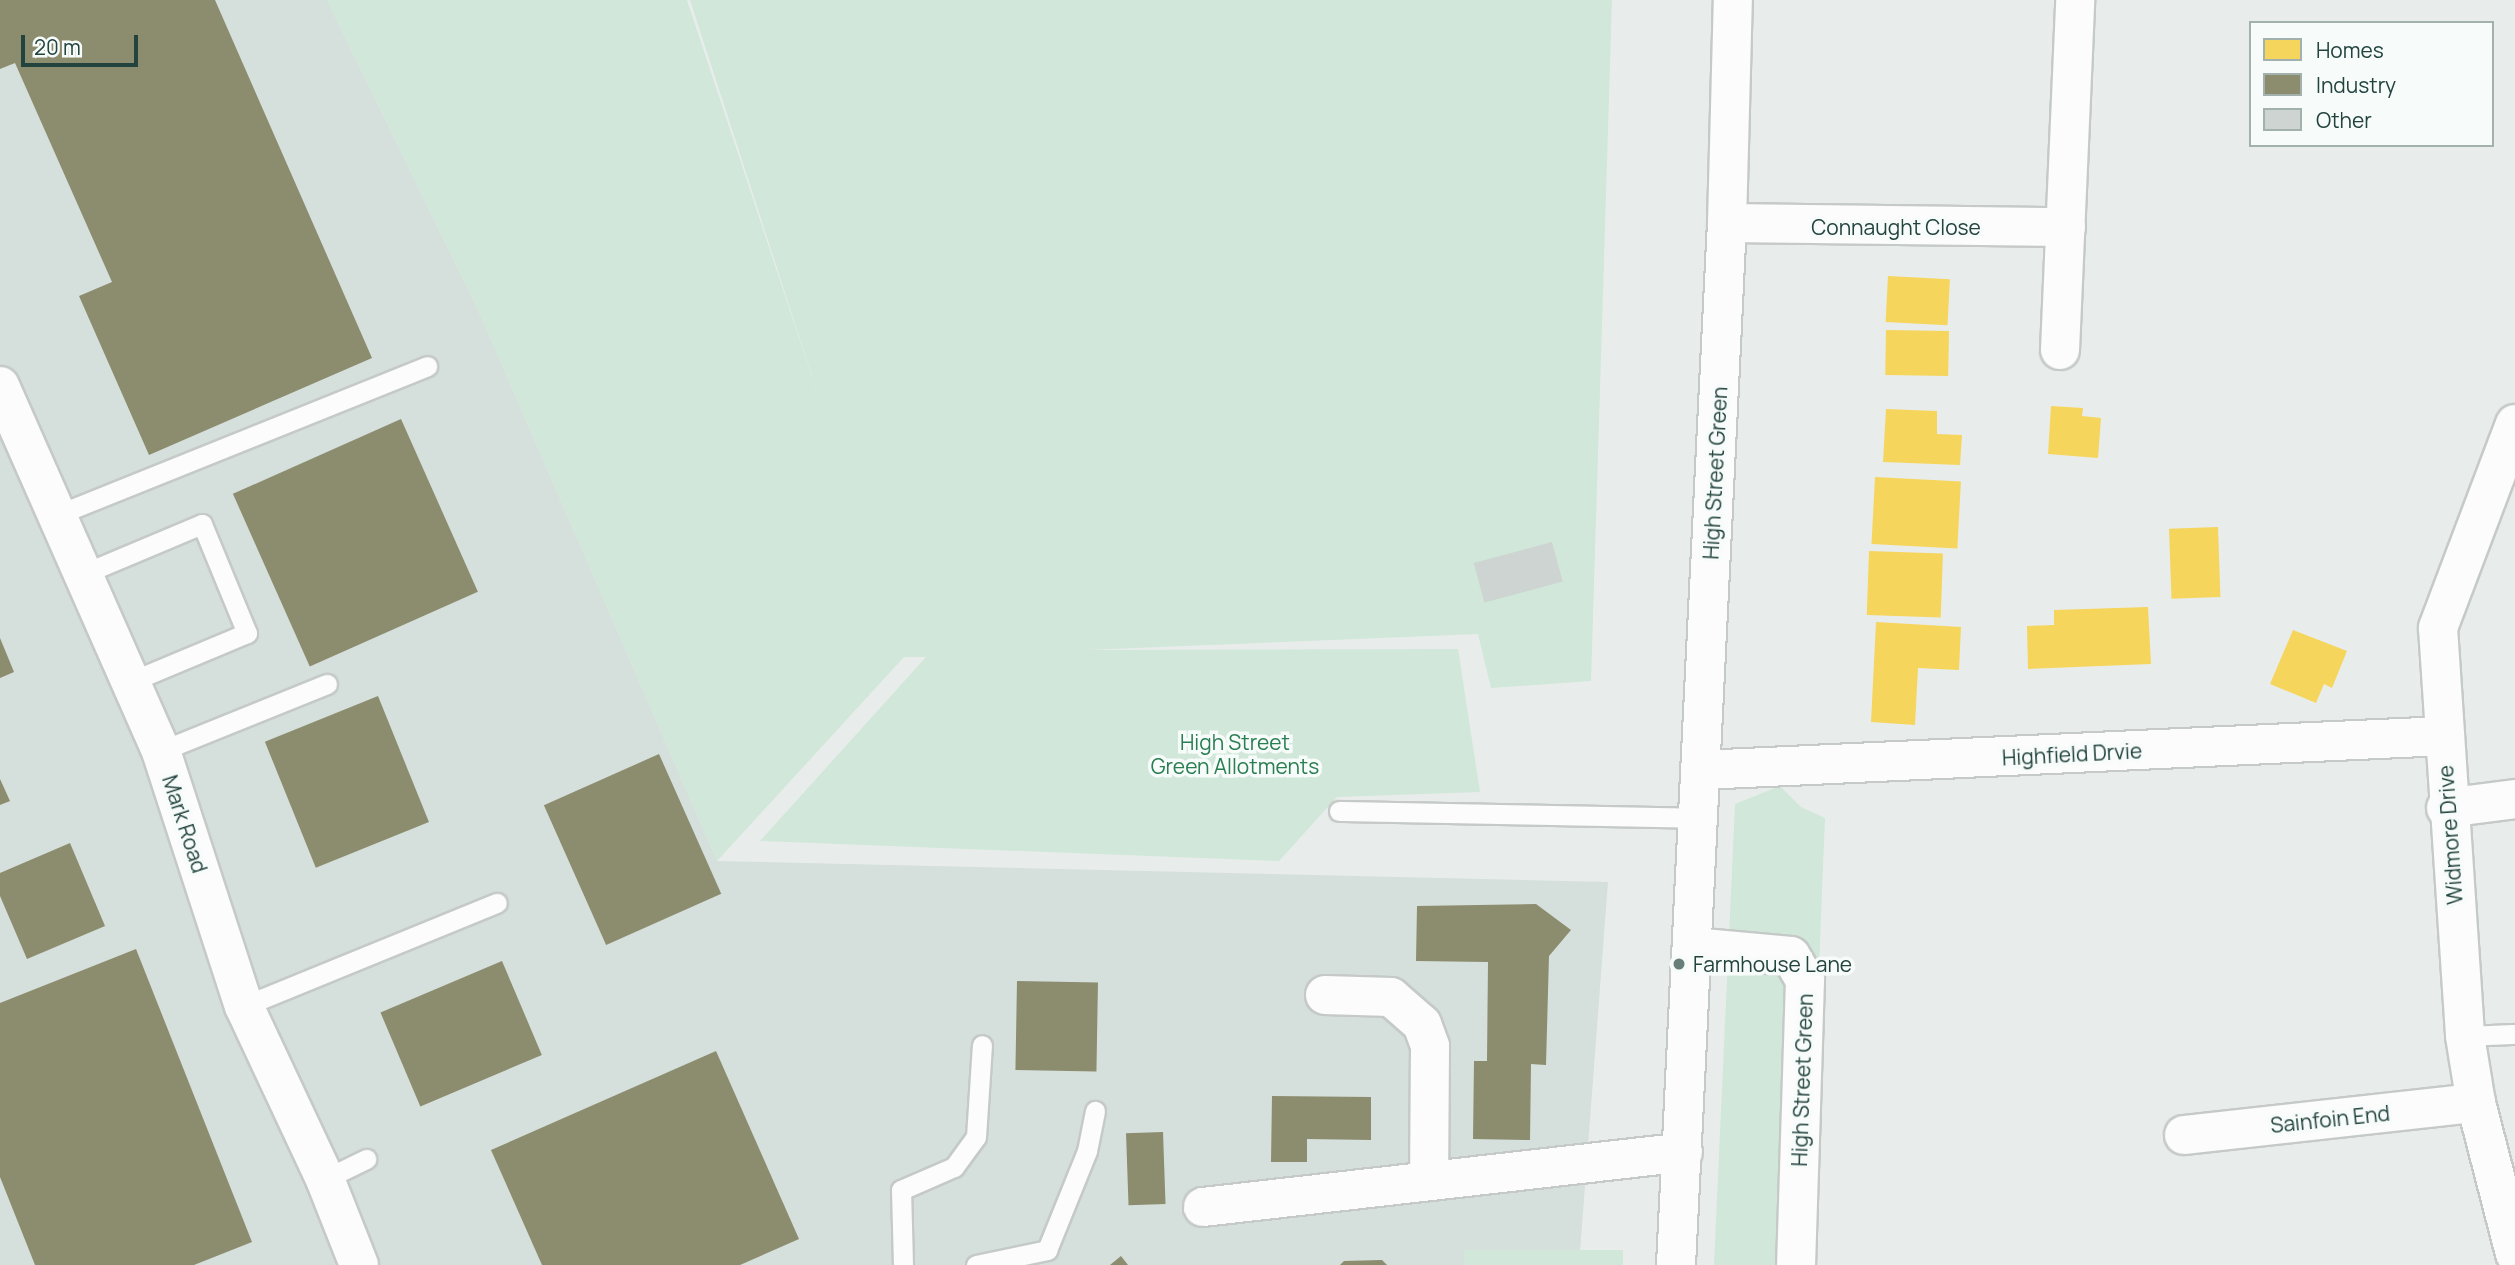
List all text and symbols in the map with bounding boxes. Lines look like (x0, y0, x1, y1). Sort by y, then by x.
scale bar (24, 21, 142, 65)
legend (2249, 21, 2494, 147)
text: 20 m (34, 33, 81, 61)
text: Homes (2316, 36, 2384, 64)
text: Industry (2316, 71, 2396, 99)
text: Other (2316, 106, 2372, 134)
street label: Connaught Close (1811, 214, 1981, 240)
street label: High Street Green (1698, 386, 1732, 560)
park label: High Street Green Allotments (1151, 729, 1319, 779)
street label: Highfield Drvie (2001, 738, 2143, 770)
street label: Widmore Drive (2433, 764, 2467, 906)
street label: Mark Road (157, 772, 213, 876)
place label: Farmhouse Lane (1693, 951, 1852, 977)
marker: Farmhouse Lane (1671, 956, 1687, 972)
street label: High Street Green (1786, 993, 1818, 1167)
street label: Sainfoin End (2269, 1100, 2391, 1138)

